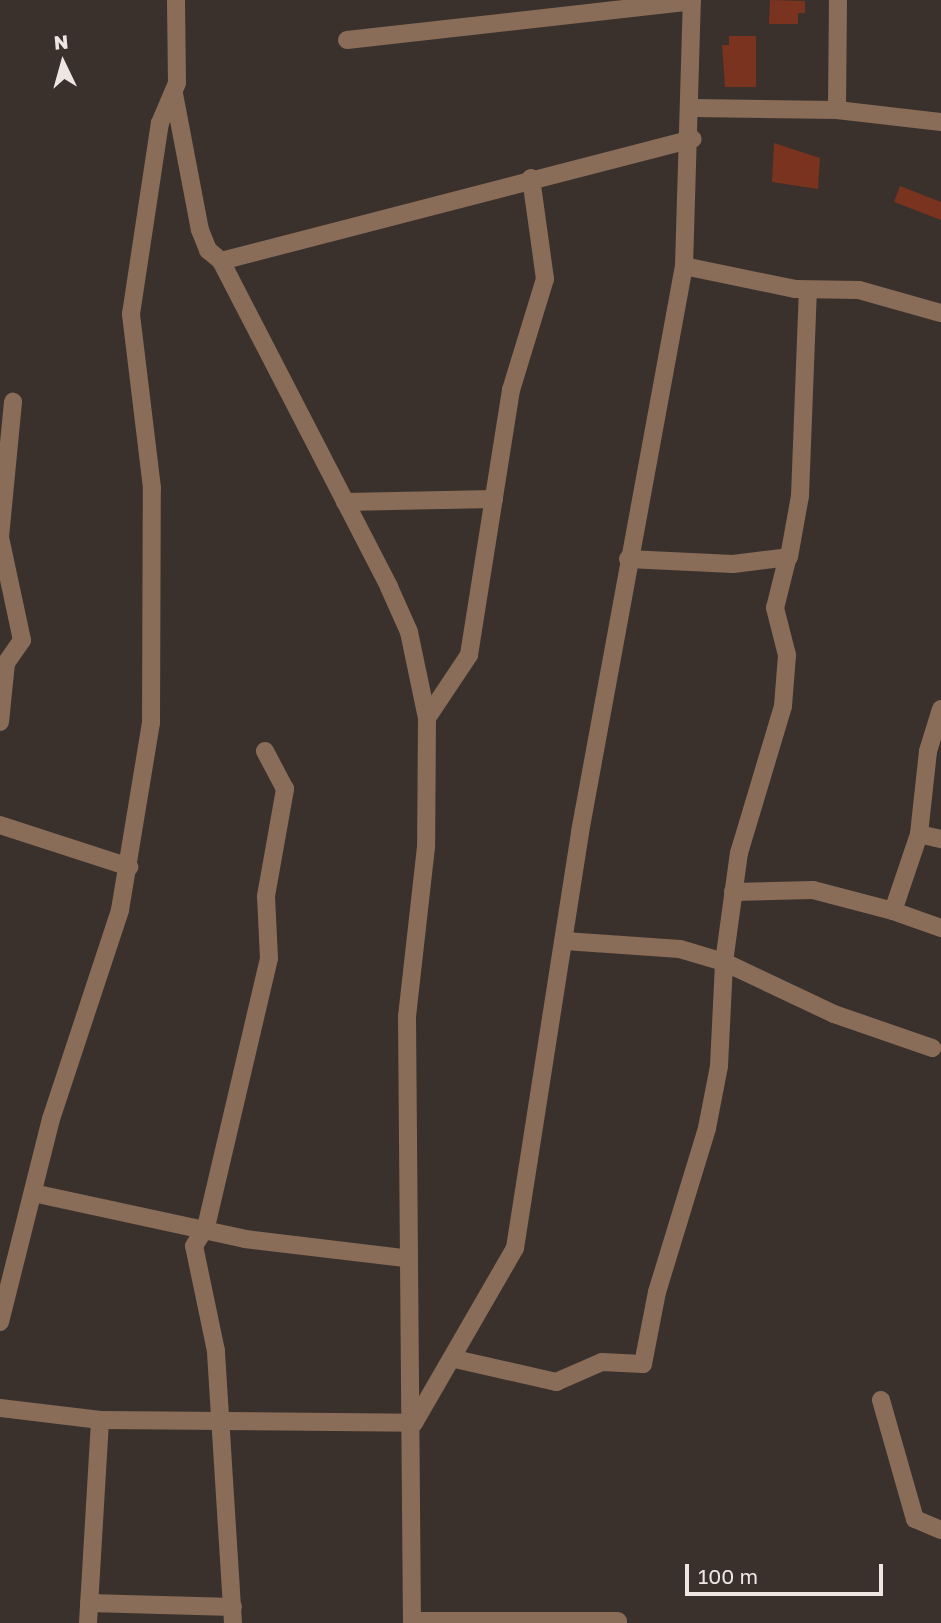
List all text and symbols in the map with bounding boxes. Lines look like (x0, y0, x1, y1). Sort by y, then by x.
north arrow (28, 28, 98, 98)
text: N (53, 29, 69, 54)
scale bar (689, 1550, 887, 1594)
text: 100 m (698, 1563, 758, 1589)

